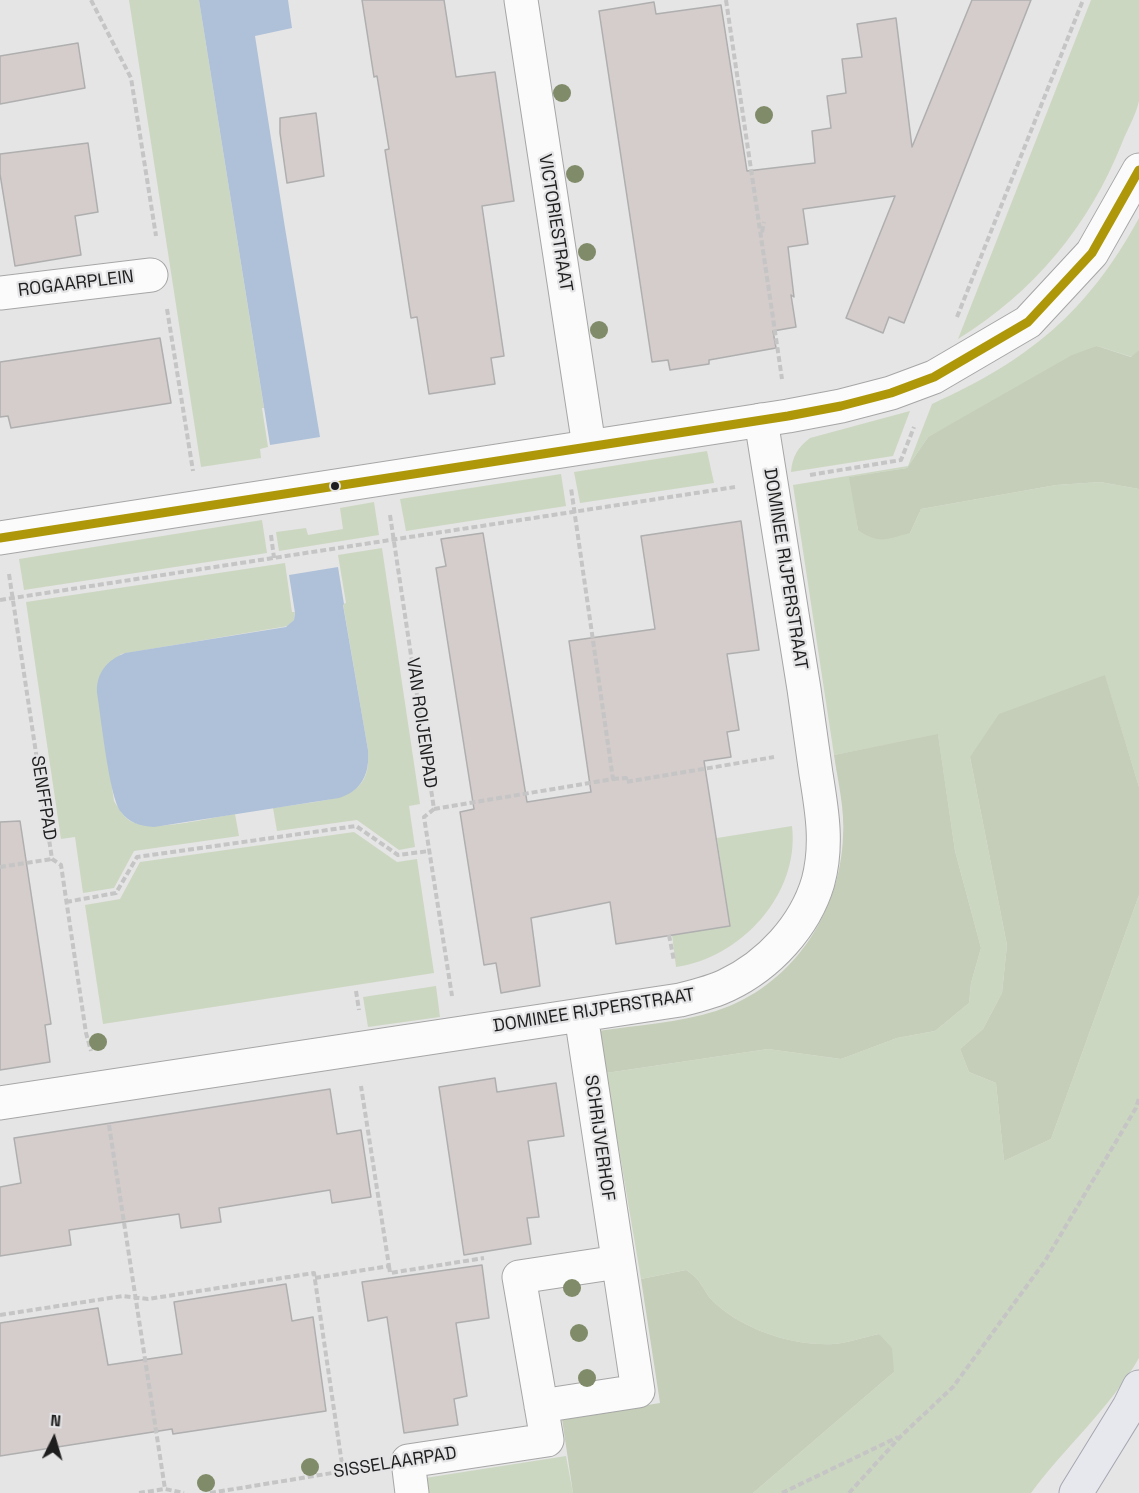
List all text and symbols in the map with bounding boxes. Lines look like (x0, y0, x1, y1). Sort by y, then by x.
street label: VICTORIESTRAAT (533, 153, 577, 293)
street label: ROGAARPLEIN (17, 266, 135, 302)
street label: DOMINEE RIJPERSTRAAT (758, 467, 812, 671)
unlabelled marker (329, 480, 341, 492)
street label: VAN ROIJENPAD (401, 656, 441, 790)
street label: SENFFPAD (26, 754, 60, 842)
street label: DOMINEE RIJPERSTRAAT (492, 984, 696, 1038)
street label: SCHRIJVERHOF (579, 1074, 619, 1202)
north arrow (24, 1409, 84, 1469)
text: N (49, 1410, 62, 1431)
street label: SISSELAARPAD (332, 1443, 458, 1483)

